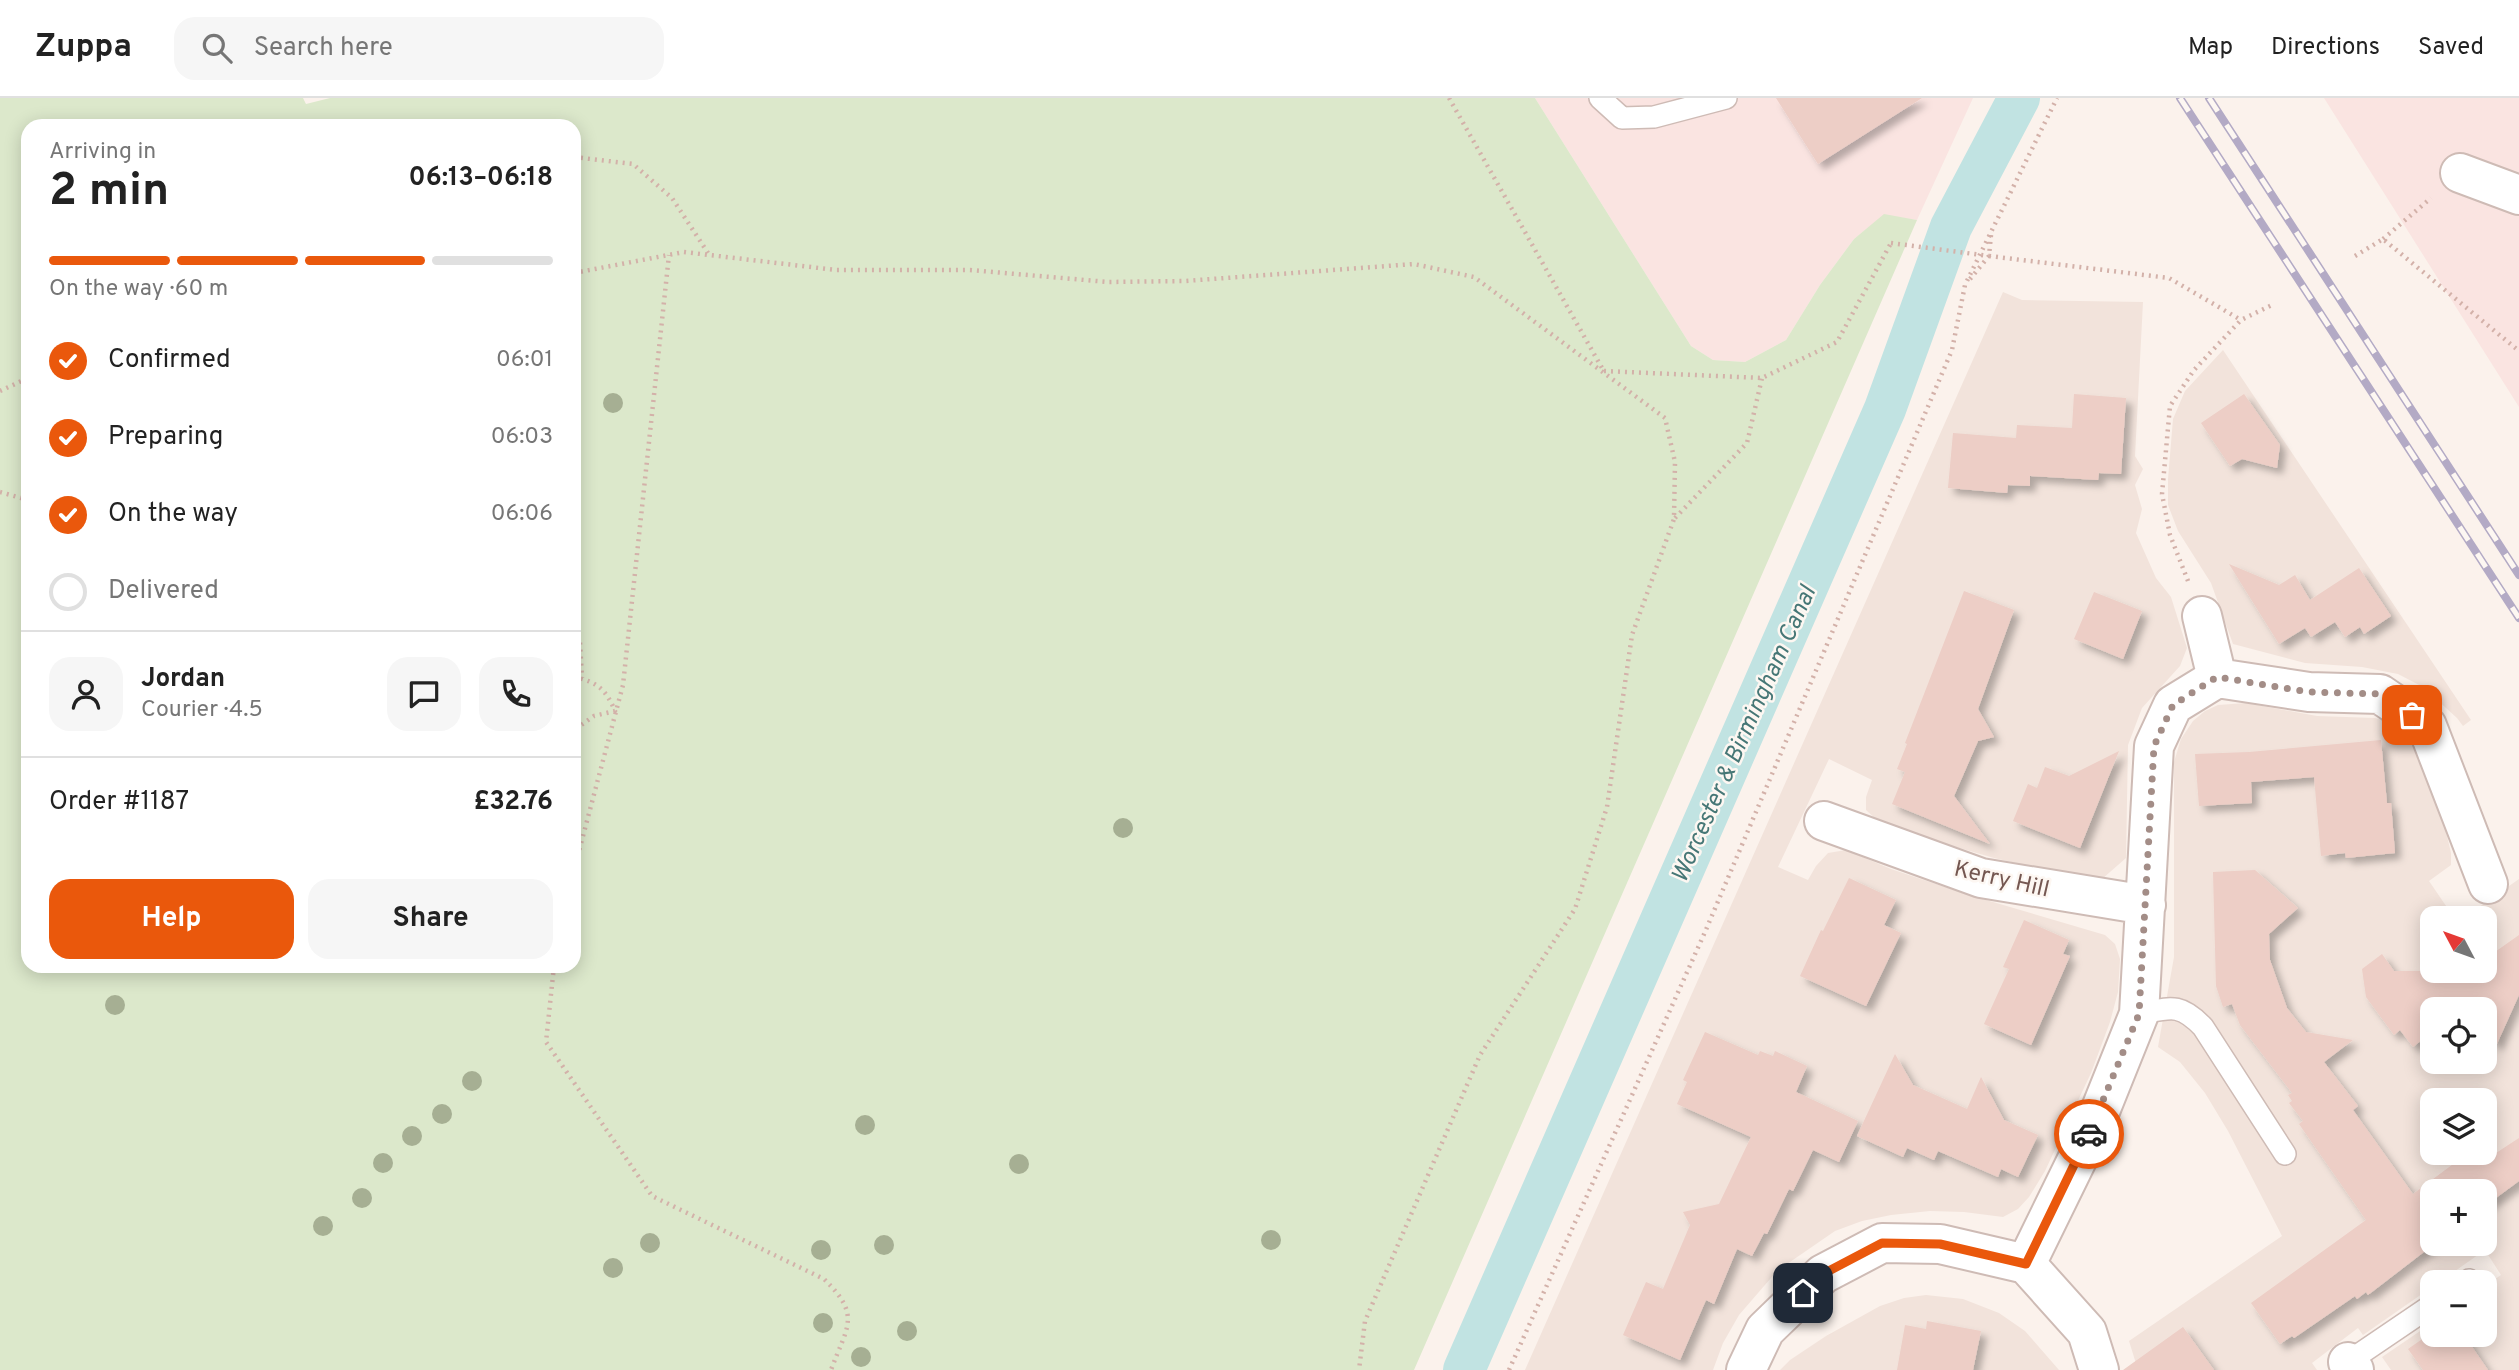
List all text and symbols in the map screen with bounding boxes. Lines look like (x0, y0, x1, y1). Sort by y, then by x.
search box (174, 17, 664, 80)
text: Zuppa (35, 27, 132, 69)
icon: search (198, 29, 236, 67)
text: Search here (254, 32, 393, 65)
text: Map (2188, 33, 2233, 63)
text: Directions (2271, 33, 2380, 63)
text: Saved (2418, 33, 2484, 63)
text: Arriving in (49, 138, 156, 167)
text: 06:13–06:18 (409, 162, 553, 195)
text: 2 min (49, 163, 169, 222)
text: On the way · 60 m (49, 275, 228, 304)
icon: check (49, 342, 87, 380)
text: Confirmed (108, 344, 231, 377)
text: 06:01 (496, 346, 553, 375)
icon: check (49, 419, 87, 457)
text: Preparing (108, 421, 223, 454)
text: 06:03 (491, 423, 553, 452)
icon: check (49, 496, 87, 534)
text: On the way (108, 498, 238, 531)
text: 06:06 (491, 500, 553, 529)
text: Delivered (108, 575, 219, 608)
water label: Worcester & Birmingham Canal (1666, 580, 1825, 888)
button: person (49, 657, 123, 731)
button: chat (387, 657, 461, 731)
button: phone (479, 657, 553, 731)
text: Jordan (141, 663, 225, 696)
pin (2382, 685, 2442, 745)
text: Courier · 4.5 (141, 696, 263, 725)
icon: bag (2393, 696, 2431, 734)
text: Order #1187 (49, 786, 189, 819)
text: £32.76 (474, 786, 553, 819)
street label: Kerry Hill (1951, 855, 2052, 905)
button: Help (49, 879, 294, 959)
button: Share (308, 879, 553, 959)
north arrow (2420, 906, 2497, 984)
map controls (2420, 906, 2497, 1347)
button: locate (2420, 997, 2497, 1074)
button: layers (2420, 1088, 2497, 1165)
courier (2054, 1099, 2124, 1169)
icon: car (2070, 1115, 2108, 1153)
button: + (2420, 1179, 2497, 1256)
pin (1773, 1263, 1833, 1323)
button: − (2420, 1270, 2497, 1347)
icon: home (1784, 1274, 1822, 1312)

